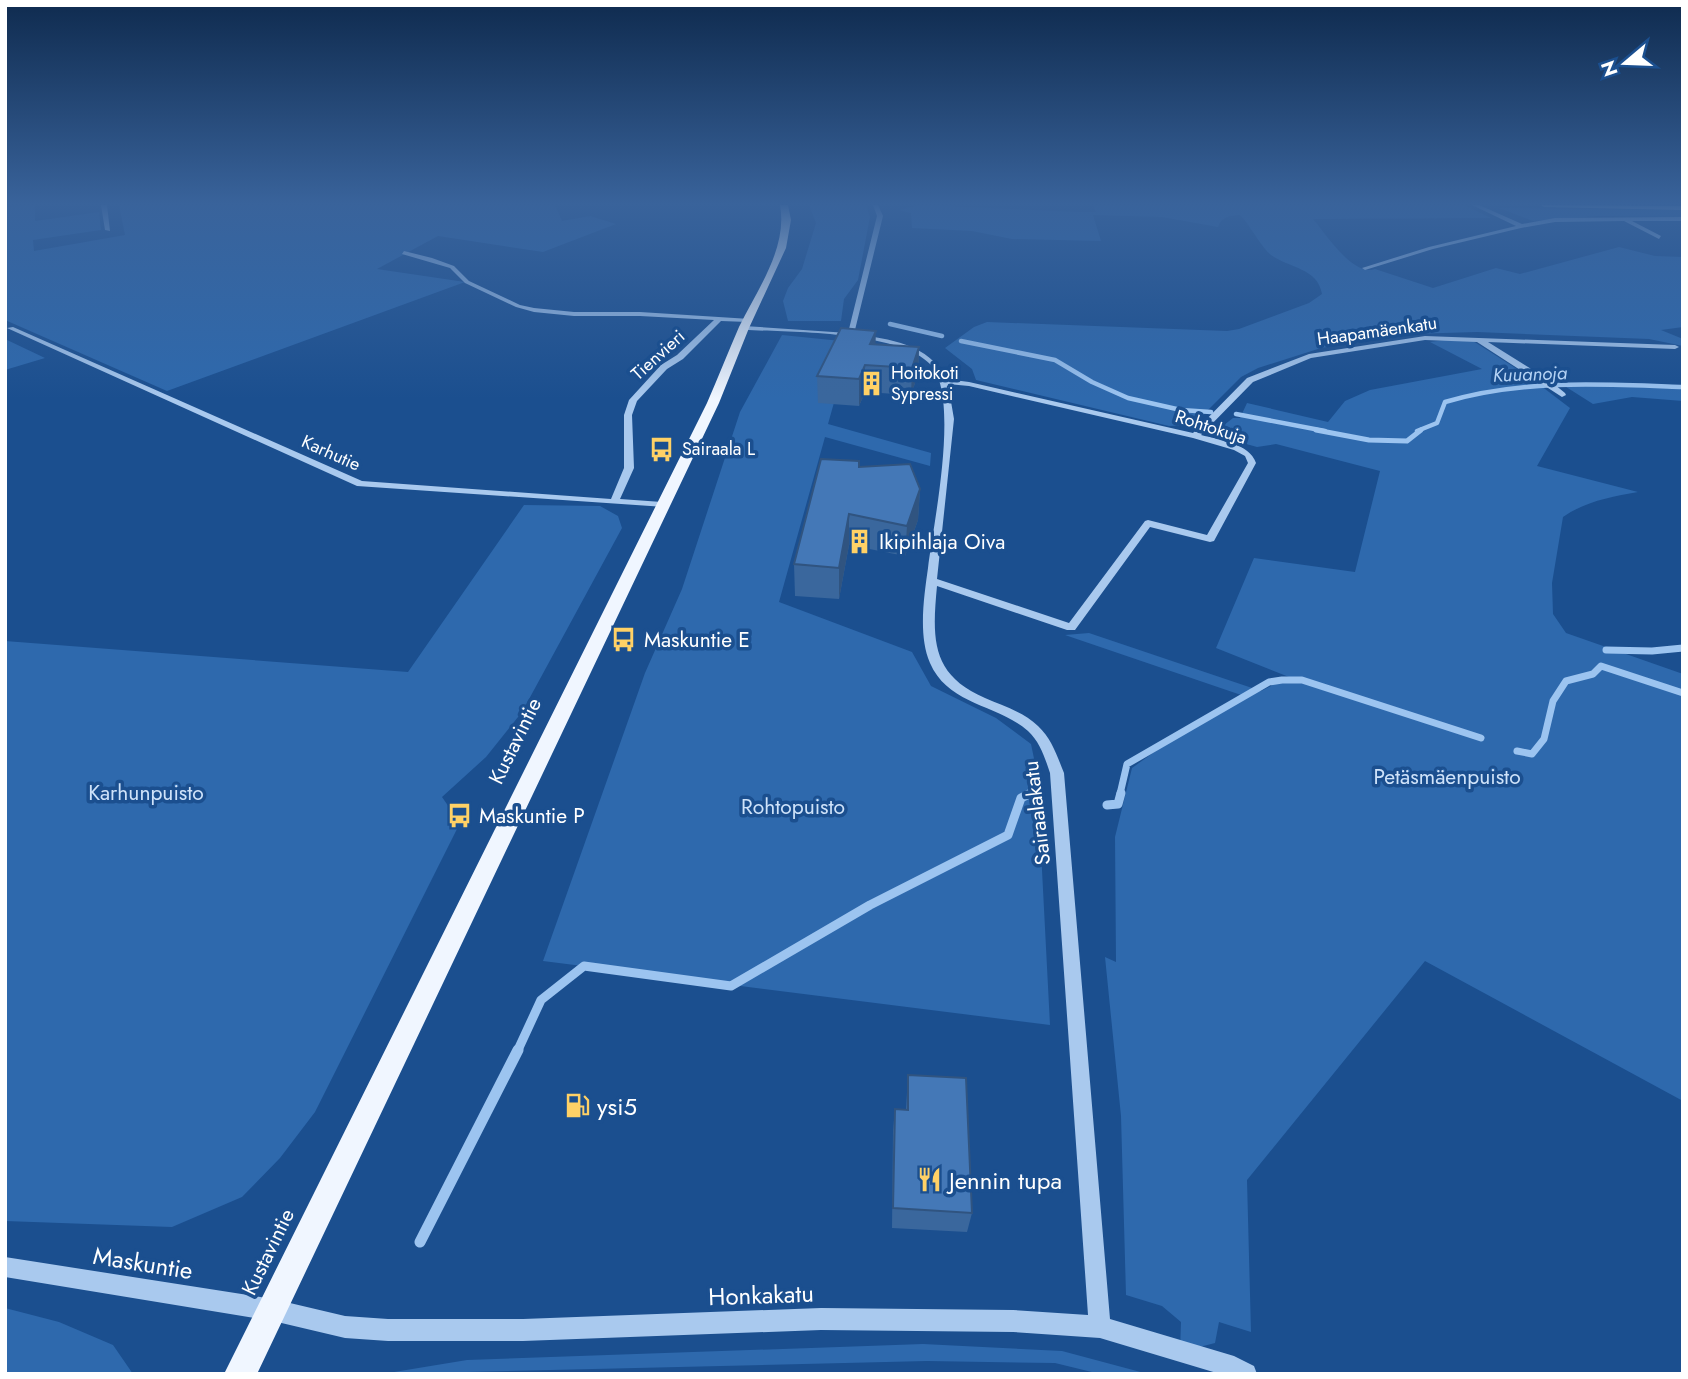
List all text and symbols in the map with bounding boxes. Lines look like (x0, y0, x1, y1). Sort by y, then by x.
north arrow (1590, 28, 1660, 98)
text: N (1594, 57, 1625, 80)
street label: Haapamäenkatu (1315, 310, 1439, 352)
street label: Tienvieri (625, 324, 691, 386)
water label: Kuuanoja (1492, 359, 1568, 389)
place label: Hoitokoti Sypressi (891, 360, 959, 407)
building icon: Hoitokoti Sypressi (857, 369, 885, 397)
street label: Rohtokuja (1172, 403, 1250, 451)
street label: Karhutie (297, 428, 365, 478)
bus stop icon: Sairaala L (648, 435, 676, 463)
place label: Sairaala L (682, 436, 755, 462)
place label: Ikipihlaja Oiva (879, 527, 1005, 557)
building icon: Ikipihlaja Oiva (845, 528, 873, 556)
place label: Maskuntie E (644, 625, 750, 655)
bus stop icon: Maskuntie E (610, 626, 638, 654)
street label: Kustavintie (481, 693, 549, 789)
street label: Sairaalakatu (1016, 759, 1058, 867)
park label: Petäsmäenpuisto (1373, 762, 1521, 792)
park label: Karhunpuisto (88, 778, 204, 808)
park label: Rohtopuisto (741, 792, 845, 822)
place label: Maskuntie P (479, 801, 585, 831)
bus stop icon: Maskuntie P (445, 802, 473, 830)
place label: ysi5 (597, 1089, 637, 1124)
fuel station icon: ysi5 (563, 1092, 591, 1120)
place label: Jennin tupa (946, 1163, 1062, 1198)
restaurant icon: Jennin tupa (915, 1166, 943, 1194)
street label: Kustavintie (234, 1204, 302, 1300)
street label: Maskuntie (91, 1238, 195, 1288)
street label: Honkakatu (708, 1276, 814, 1314)

